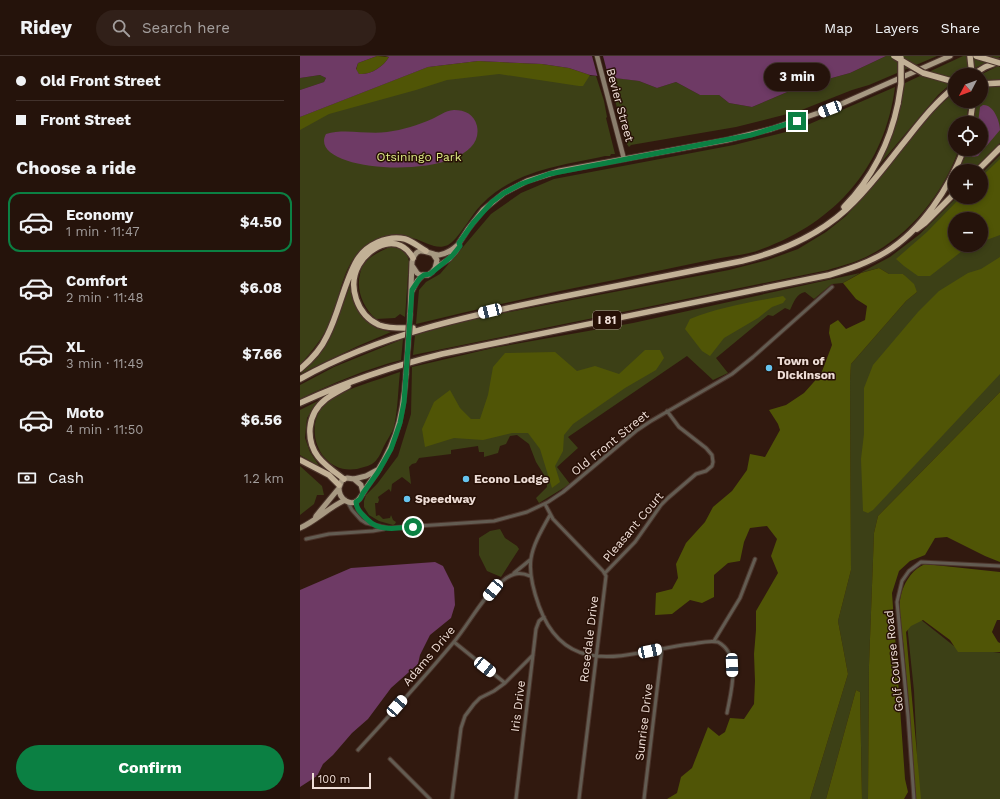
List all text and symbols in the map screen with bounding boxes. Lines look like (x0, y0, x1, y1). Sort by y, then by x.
search box (96, 10, 376, 46)
text: Ridey (20, 16, 72, 39)
icon: search (110, 17, 132, 39)
text: Search here (142, 19, 230, 37)
text: Map (824, 20, 853, 36)
text: Layers (875, 20, 919, 36)
text: Share (941, 20, 980, 36)
callout: 3 min (764, 63, 830, 91)
street label: Bevier Street (603, 67, 637, 143)
north arrow (948, 68, 988, 108)
map controls (948, 68, 988, 252)
text: 3 min (779, 69, 815, 84)
text: Old Front Street (40, 72, 160, 90)
car (817, 99, 843, 119)
text: Front Street (40, 111, 131, 129)
route end (788, 112, 806, 130)
button: locate (948, 116, 988, 156)
park label: Otsiningo Park (376, 150, 462, 164)
text: Choose a ride (16, 157, 136, 178)
button: + (948, 164, 988, 204)
icon: car (18, 204, 54, 240)
text: Economy (66, 206, 133, 224)
button: − (948, 212, 988, 252)
text: $4.50 (240, 213, 282, 231)
text: 1 min · 11:47 (66, 224, 140, 239)
icon: car (18, 270, 54, 306)
text: Comfort (66, 272, 127, 290)
text: $6.08 (240, 279, 282, 297)
text: 2 min · 11:48 (66, 290, 143, 305)
car (477, 302, 503, 320)
road number: I 81 (593, 311, 621, 329)
icon: car (18, 336, 54, 372)
text: XL (66, 338, 85, 356)
text: $7.66 (242, 345, 282, 363)
place label: Town of Dickinson (777, 354, 835, 382)
text: 3 min · 11:49 (66, 356, 143, 371)
marker: Town of Dickinson (764, 363, 774, 373)
icon: car (18, 402, 54, 438)
text: Moto (66, 404, 104, 422)
street label: Old Front Street (568, 407, 652, 479)
text: $6.56 (241, 411, 282, 429)
text: 4 min · 11:50 (66, 422, 143, 437)
icon: cash (16, 467, 38, 489)
text: Cash (48, 469, 84, 487)
text: 1.2 km (244, 471, 284, 486)
place label: Econo Lodge (474, 472, 549, 486)
marker: Econo Lodge (461, 474, 471, 484)
street label: Pleasant Court (600, 489, 666, 565)
place label: Speedway (415, 492, 476, 506)
marker: Speedway (402, 494, 412, 504)
route start (404, 518, 422, 536)
car (481, 577, 505, 603)
street label: Rosedale Drive (577, 595, 601, 683)
street label: Golf Course Road (882, 610, 906, 712)
street label: Adams Drive (400, 623, 458, 689)
car (637, 643, 663, 659)
car (726, 653, 738, 677)
car (472, 655, 498, 679)
street label: Iris Drive (508, 679, 528, 733)
street label: Sunrise Drive (632, 682, 656, 761)
car (385, 693, 409, 719)
button: Confirm (16, 745, 284, 791)
scale bar (312, 771, 371, 790)
text: 100 m (318, 773, 350, 786)

